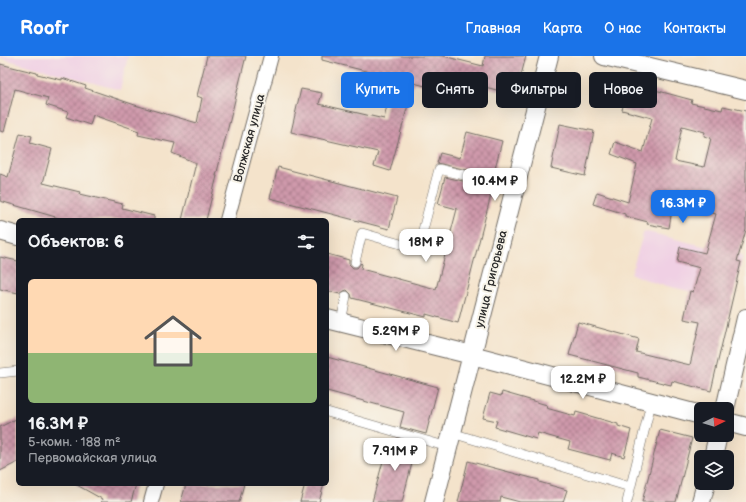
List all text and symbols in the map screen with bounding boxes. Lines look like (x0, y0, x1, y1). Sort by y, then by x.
text: Roofr (20, 17, 69, 40)
text: Главная (466, 20, 521, 37)
text: Карта (543, 20, 582, 37)
text: О нас (604, 20, 641, 37)
text: Контакты (663, 20, 726, 37)
chip: Купить (341, 72, 414, 108)
chip: Снять (422, 72, 488, 108)
chip: Фильтры (496, 72, 581, 108)
chip: Новое (589, 72, 657, 108)
street label: Волжская улица (230, 92, 269, 184)
pin: 10.4M ₽ (458, 168, 532, 202)
text: 10.4M ₽ (472, 173, 518, 189)
pin: 16.3M ₽ (646, 190, 720, 224)
text: 16.3M ₽ (660, 195, 706, 211)
pin: 18M ₽ (398, 229, 454, 263)
street label: улица Григорьева (472, 229, 511, 329)
icon: filters (295, 231, 317, 253)
text: Объектов: 6 (28, 232, 124, 252)
text: 18M ₽ (408, 234, 444, 250)
icon: home (137, 305, 209, 377)
pin: 5.29M ₽ (359, 318, 433, 352)
text: 5.29M ₽ (372, 323, 420, 339)
pin: 12.2M ₽ (546, 366, 620, 400)
text: 12.2M ₽ (560, 371, 606, 387)
north arrow (694, 402, 734, 442)
map controls (694, 402, 734, 490)
text: 16.3M ₽ (28, 414, 88, 434)
text: 5-комн. · 188 m² (28, 434, 121, 450)
pin: 7.91M ₽ (358, 438, 432, 472)
text: 7.91M ₽ (372, 443, 418, 459)
text: Первомайская улица (28, 450, 157, 466)
button: layers (694, 450, 734, 490)

